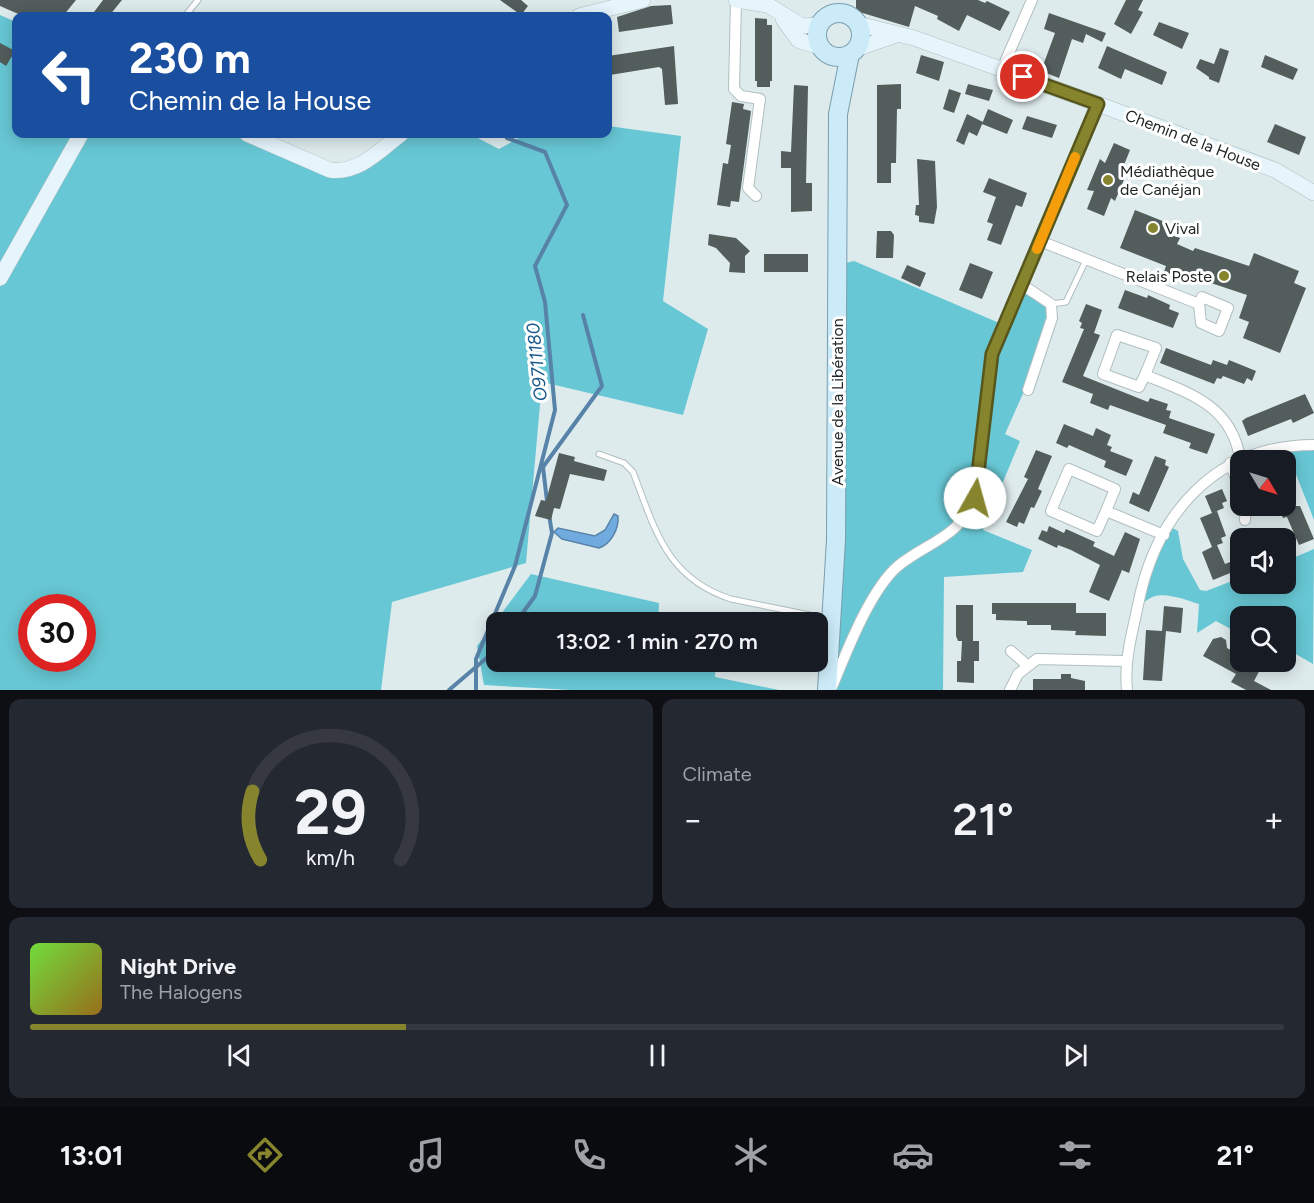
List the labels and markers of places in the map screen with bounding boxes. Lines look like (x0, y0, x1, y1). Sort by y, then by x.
pin (997, 51, 1048, 102)
place label: Médiathèque de Canéjan (1120, 162, 1214, 199)
marker: Médiathèque de Canéjan (1101, 173, 1115, 187)
place label: Vival (1165, 219, 1200, 238)
marker: Vival (1146, 221, 1160, 235)
place label: Relais Poste (1126, 267, 1212, 286)
marker: Relais Poste (1217, 269, 1231, 283)

